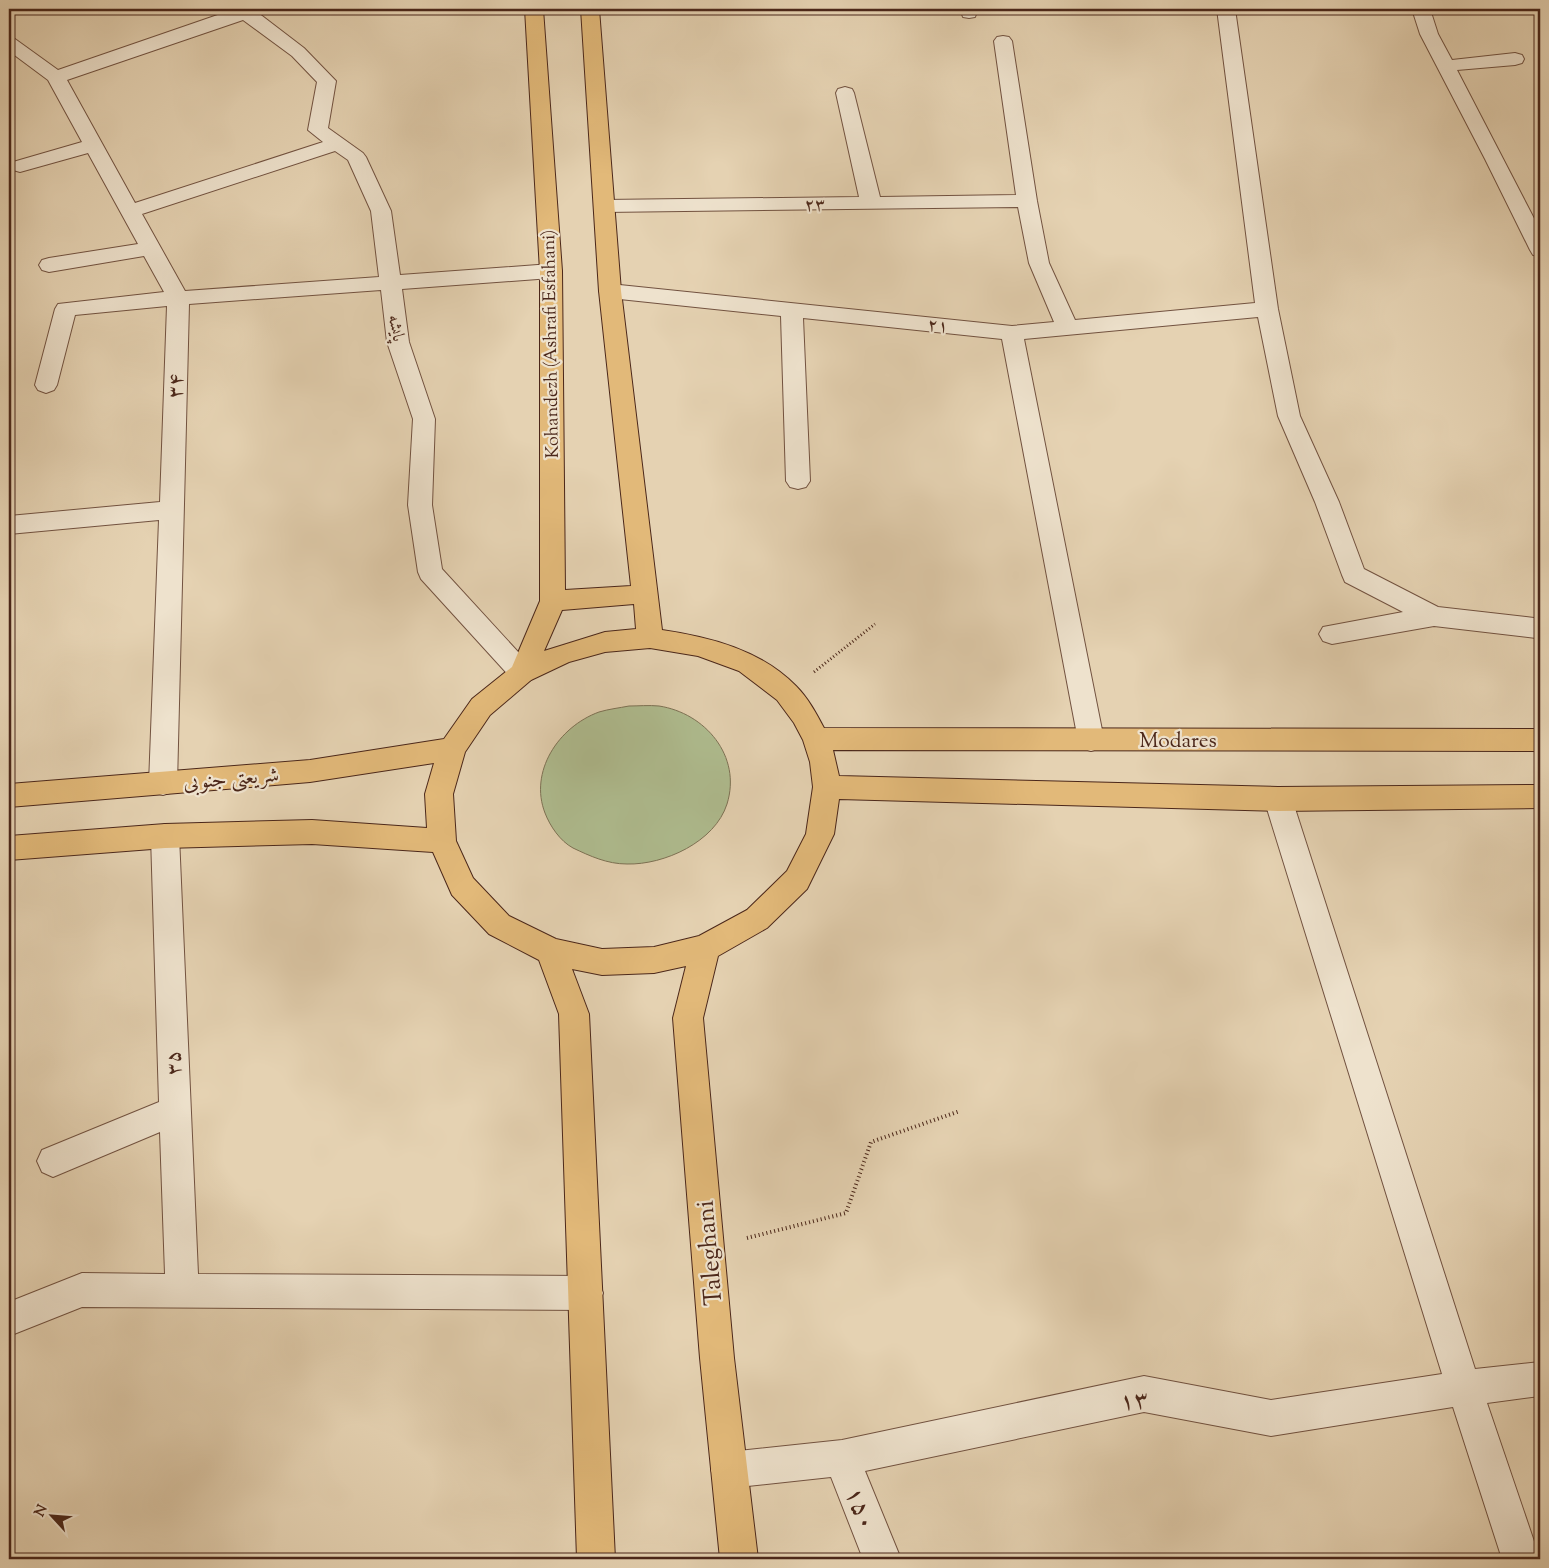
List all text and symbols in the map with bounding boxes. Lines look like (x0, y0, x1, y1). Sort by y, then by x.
street label: ۲۳ (804, 193, 826, 219)
street label: Kohandezh (Ashrafi Esfahani) (537, 229, 567, 459)
street label: پایشه (380, 313, 411, 346)
street label: ۲۱ (926, 313, 950, 341)
street label: ۳۴ (162, 373, 192, 399)
street label: Modares (1139, 727, 1217, 757)
street label: شریعتی جنوبی (182, 761, 280, 799)
street label: ۳۵ (160, 1050, 190, 1076)
street label: Taleghani (688, 1199, 734, 1307)
street label: ۱۳ (1118, 1383, 1150, 1421)
street label: ۱۵۰ (834, 1482, 884, 1536)
north arrow (28, 1490, 78, 1540)
text: N (31, 1502, 54, 1521)

